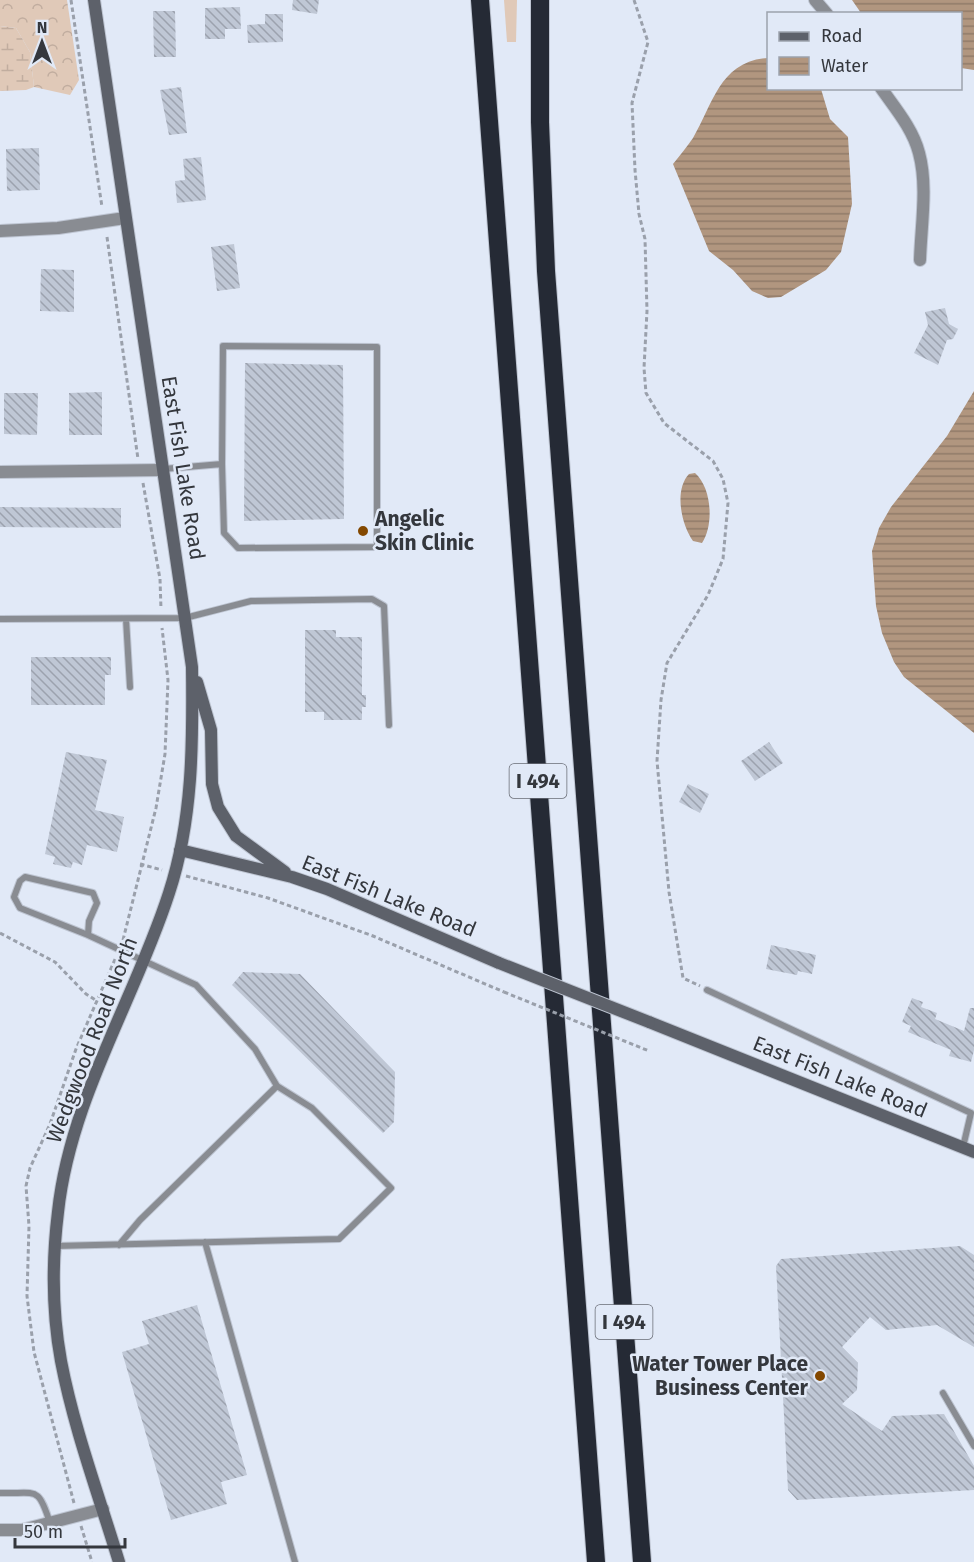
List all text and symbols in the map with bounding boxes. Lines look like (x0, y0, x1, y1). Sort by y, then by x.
north arrow (12, 12, 72, 72)
legend (767, 12, 962, 90)
text: N (37, 18, 47, 37)
text: Road (821, 25, 863, 47)
text: Water (821, 55, 868, 77)
street label: East Fish Lake Road (156, 374, 210, 562)
place label: Angelic Skin Clinic (374, 506, 474, 556)
marker: Angelic Skin Clinic (356, 524, 370, 538)
road number: I 494 (510, 764, 566, 798)
street label: East Fish Lake Road (298, 849, 480, 943)
street label: Wedgwood Road North (41, 933, 143, 1147)
street label: East Fish Lake Road (749, 1030, 931, 1124)
road number: I 494 (596, 1305, 652, 1339)
place label: Water Tower Place Business Center (632, 1351, 809, 1401)
marker: Water Tower Place Business Center (813, 1369, 827, 1383)
scale bar (15, 1511, 124, 1549)
text: 50 m (24, 1521, 63, 1543)

